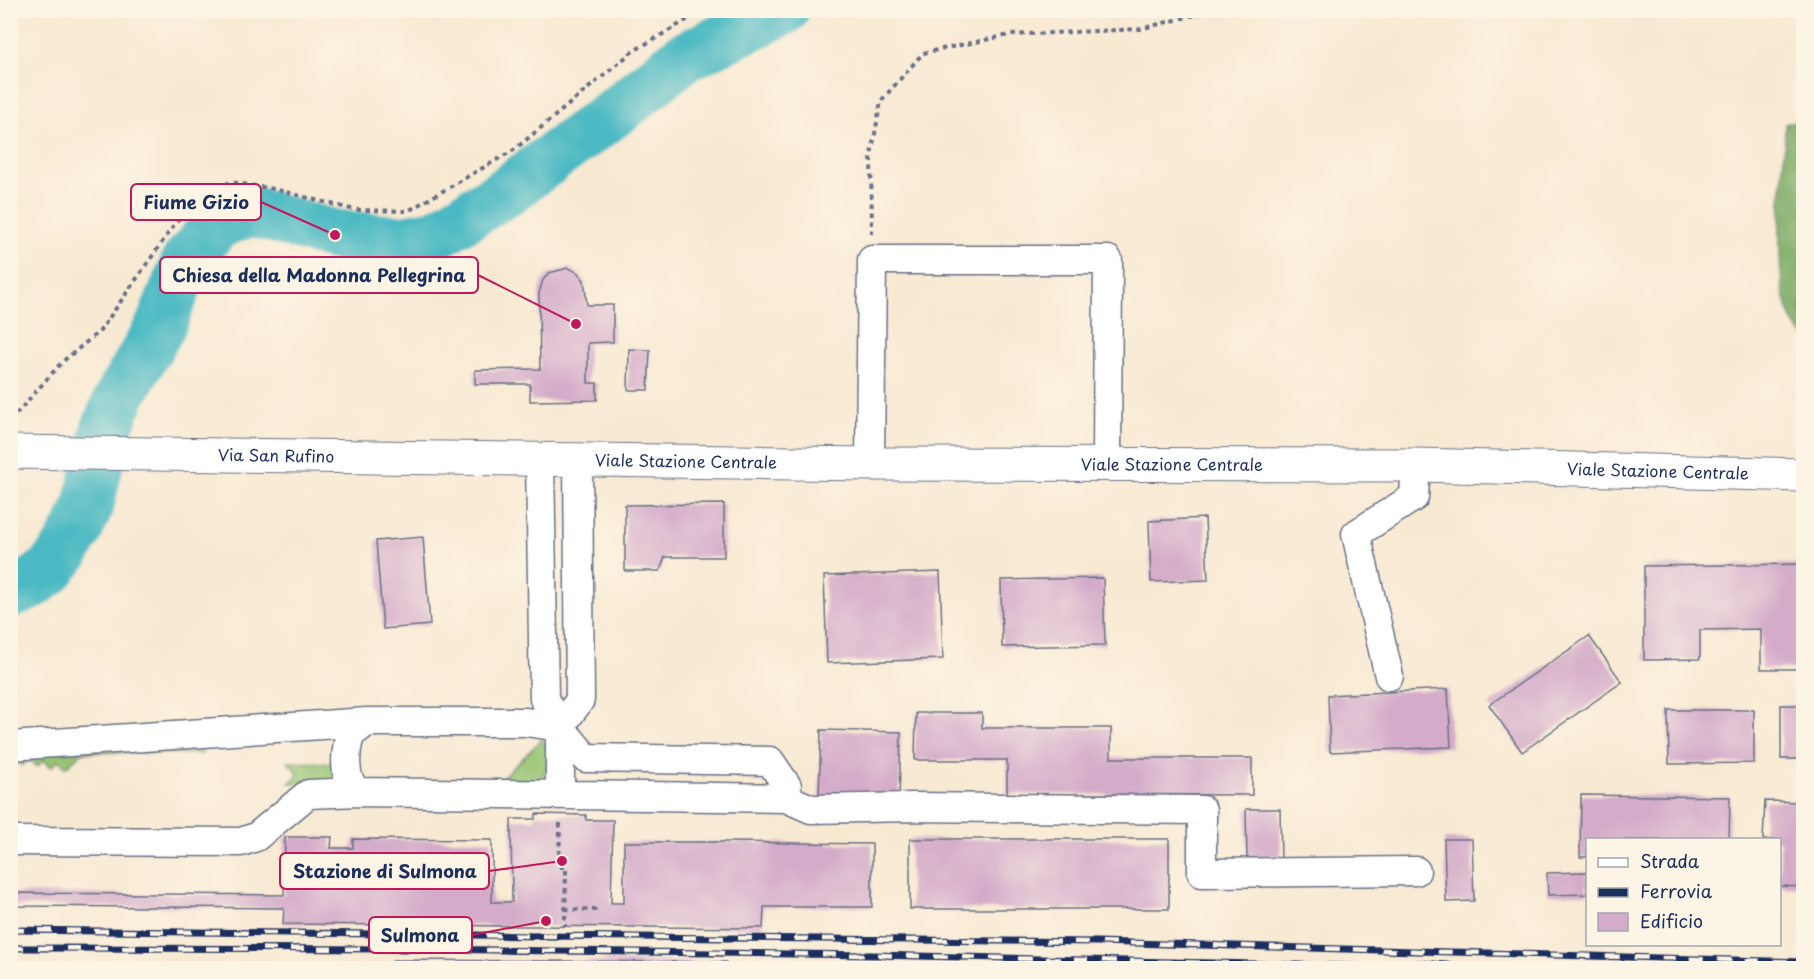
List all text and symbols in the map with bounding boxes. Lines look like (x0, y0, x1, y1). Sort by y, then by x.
callout: Fiume Gizio (131, 184, 261, 220)
text: Fiume Gizio (143, 188, 249, 215)
callout: Chiesa della Madonna Pellegrina (160, 257, 478, 293)
text: Chiesa della Madonna Pellegrina (172, 261, 466, 288)
street label: Via San Rufino (218, 442, 335, 468)
street label: Viale Stazione Centrale (595, 447, 777, 474)
street label: Viale Stazione Centrale (1081, 451, 1263, 476)
street label: Viale Stazione Centrale (1567, 456, 1749, 485)
legend (1586, 838, 1781, 946)
text: Strada (1640, 847, 1700, 874)
callout: Stazione di Sulmona (280, 853, 489, 889)
text: Stazione di Sulmona (293, 857, 477, 884)
text: Ferrovia (1640, 877, 1713, 904)
text: Edificio (1640, 907, 1703, 934)
callout: Sulmona (369, 917, 472, 953)
text: Sulmona (381, 921, 459, 948)

